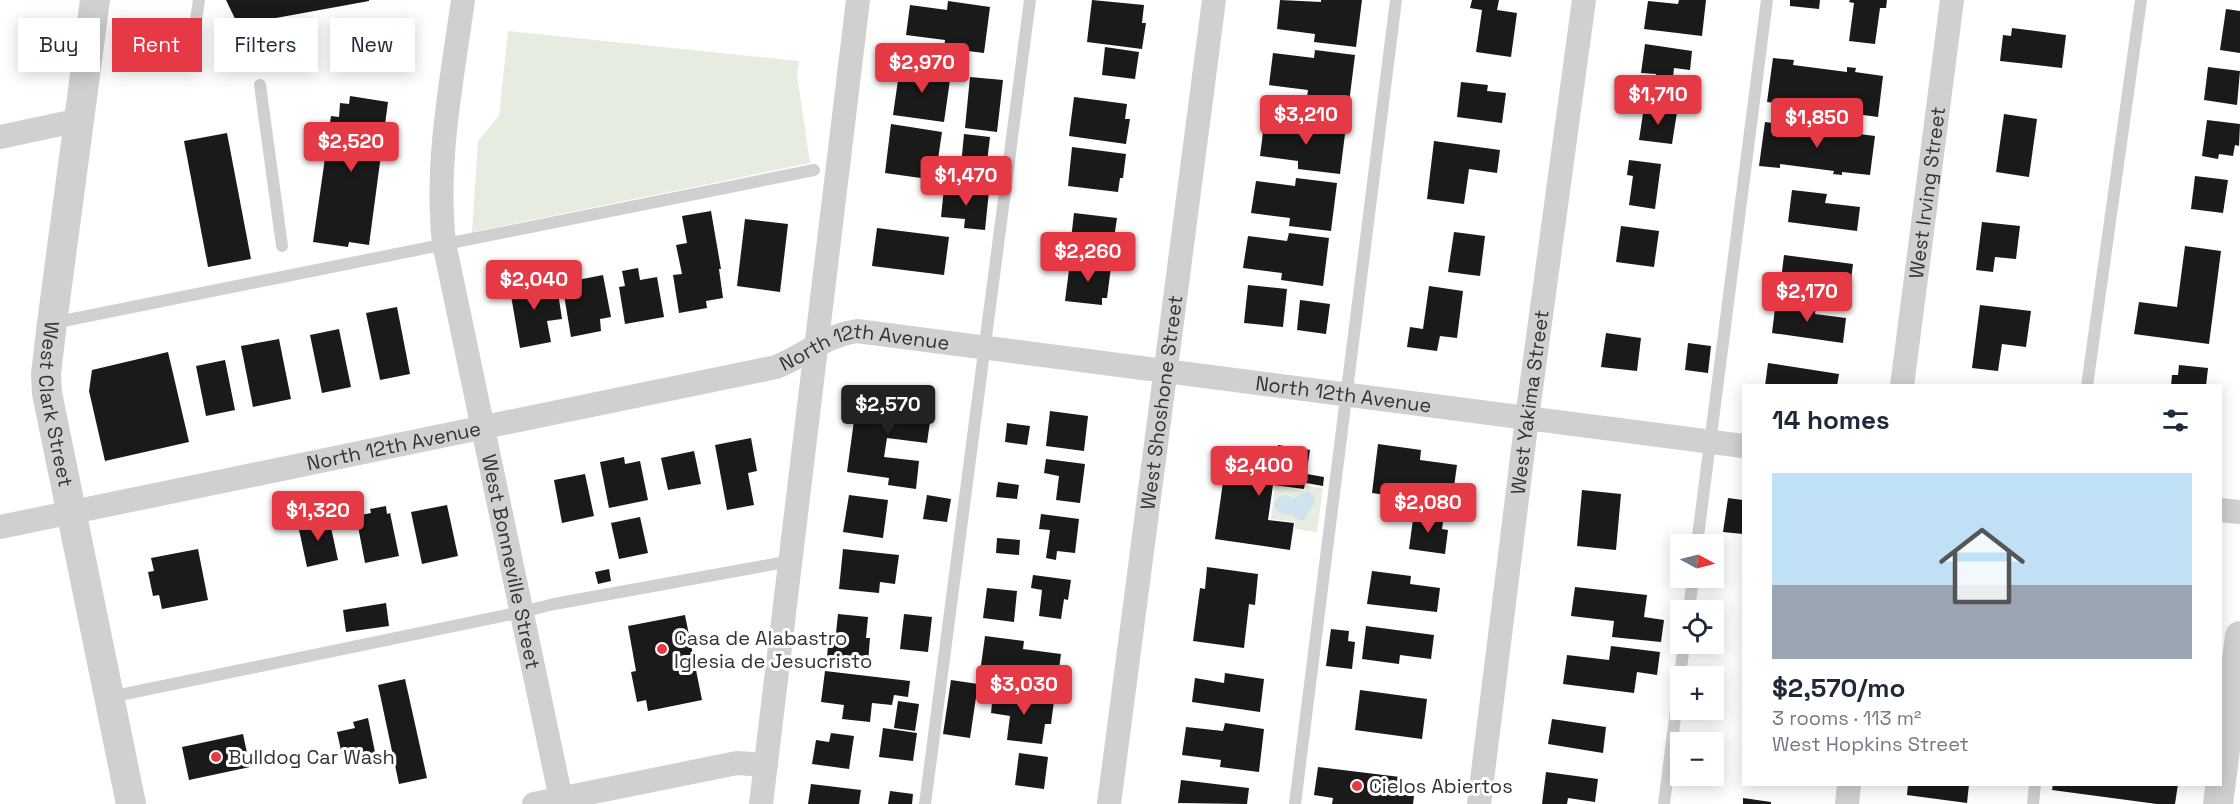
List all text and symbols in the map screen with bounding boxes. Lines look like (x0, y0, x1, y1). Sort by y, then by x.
chip: Buy (18, 18, 100, 72)
chip: Rent (112, 18, 202, 72)
chip: Filters (214, 18, 318, 72)
chip: New (330, 18, 415, 72)
pin: $2,970 (873, 43, 971, 94)
text: $2,970 (889, 49, 955, 75)
pin: $1,710 (1609, 75, 1707, 126)
text: $1,710 (1628, 81, 1688, 107)
pin: $3,210 (1257, 95, 1355, 146)
pin: $1,850 (1768, 98, 1866, 149)
text: $3,210 (1274, 101, 1338, 127)
text: $1,850 (1785, 104, 1849, 130)
street label: West Irving Street (1903, 105, 1951, 280)
pin: $2,520 (302, 122, 400, 173)
text: $2,520 (318, 128, 384, 154)
pin: $1,470 (917, 156, 1015, 207)
text: $1,470 (935, 162, 997, 188)
pin: $2,260 (1039, 232, 1137, 283)
text: $2,260 (1054, 238, 1122, 264)
pin: $2,040 (485, 260, 583, 311)
text: $2,040 (500, 266, 568, 292)
pin: $2,170 (1758, 272, 1856, 323)
text: $2,170 (1776, 278, 1838, 304)
street label: West Shoshone Street (1135, 294, 1188, 511)
street label: West Yakima Street (1505, 308, 1555, 496)
street label: North 12th Avenue (775, 318, 951, 377)
street label: West Clark Street (33, 320, 79, 489)
street label: North 12th Avenue (1254, 370, 1433, 418)
pin: $2,570 (839, 385, 937, 436)
text: $2,570 (855, 391, 921, 417)
text: 14 homes (1772, 403, 1890, 437)
icon: filters (2159, 404, 2192, 437)
street label: North 12th Avenue (304, 415, 483, 476)
pin: $2,400 (1210, 446, 1308, 497)
street label: West Bonneville Street (476, 452, 546, 671)
text: $2,400 (1225, 452, 1293, 478)
pin: $2,080 (1379, 483, 1477, 534)
text: $2,080 (1394, 489, 1462, 515)
pin: $1,320 (269, 491, 367, 542)
text: $1,320 (286, 497, 350, 523)
icon: home (1928, 512, 2036, 620)
north arrow (1670, 534, 1724, 588)
map controls (1670, 534, 1724, 786)
button: locate (1670, 600, 1724, 654)
place label: Casa de Alabastro Iglesia de Jesucristo (674, 625, 872, 674)
marker: Casa de Alabastro Iglesia de Jesucristo (655, 642, 669, 656)
pin: $3,030 (975, 665, 1073, 716)
button: + (1670, 666, 1724, 720)
text: $3,030 (990, 671, 1058, 697)
text: $2,570/mo (1772, 671, 1905, 705)
text: 3 rooms · 113 m² (1772, 705, 1921, 731)
text: West Hopkins Street (1772, 731, 1969, 757)
button: − (1670, 732, 1724, 786)
place label: Bulldog Car Wash (228, 744, 395, 770)
marker: Bulldog Car Wash (209, 750, 223, 764)
place label: Cielos Abiertos (1369, 773, 1513, 799)
marker: Cielos Abiertos (1350, 779, 1364, 793)

